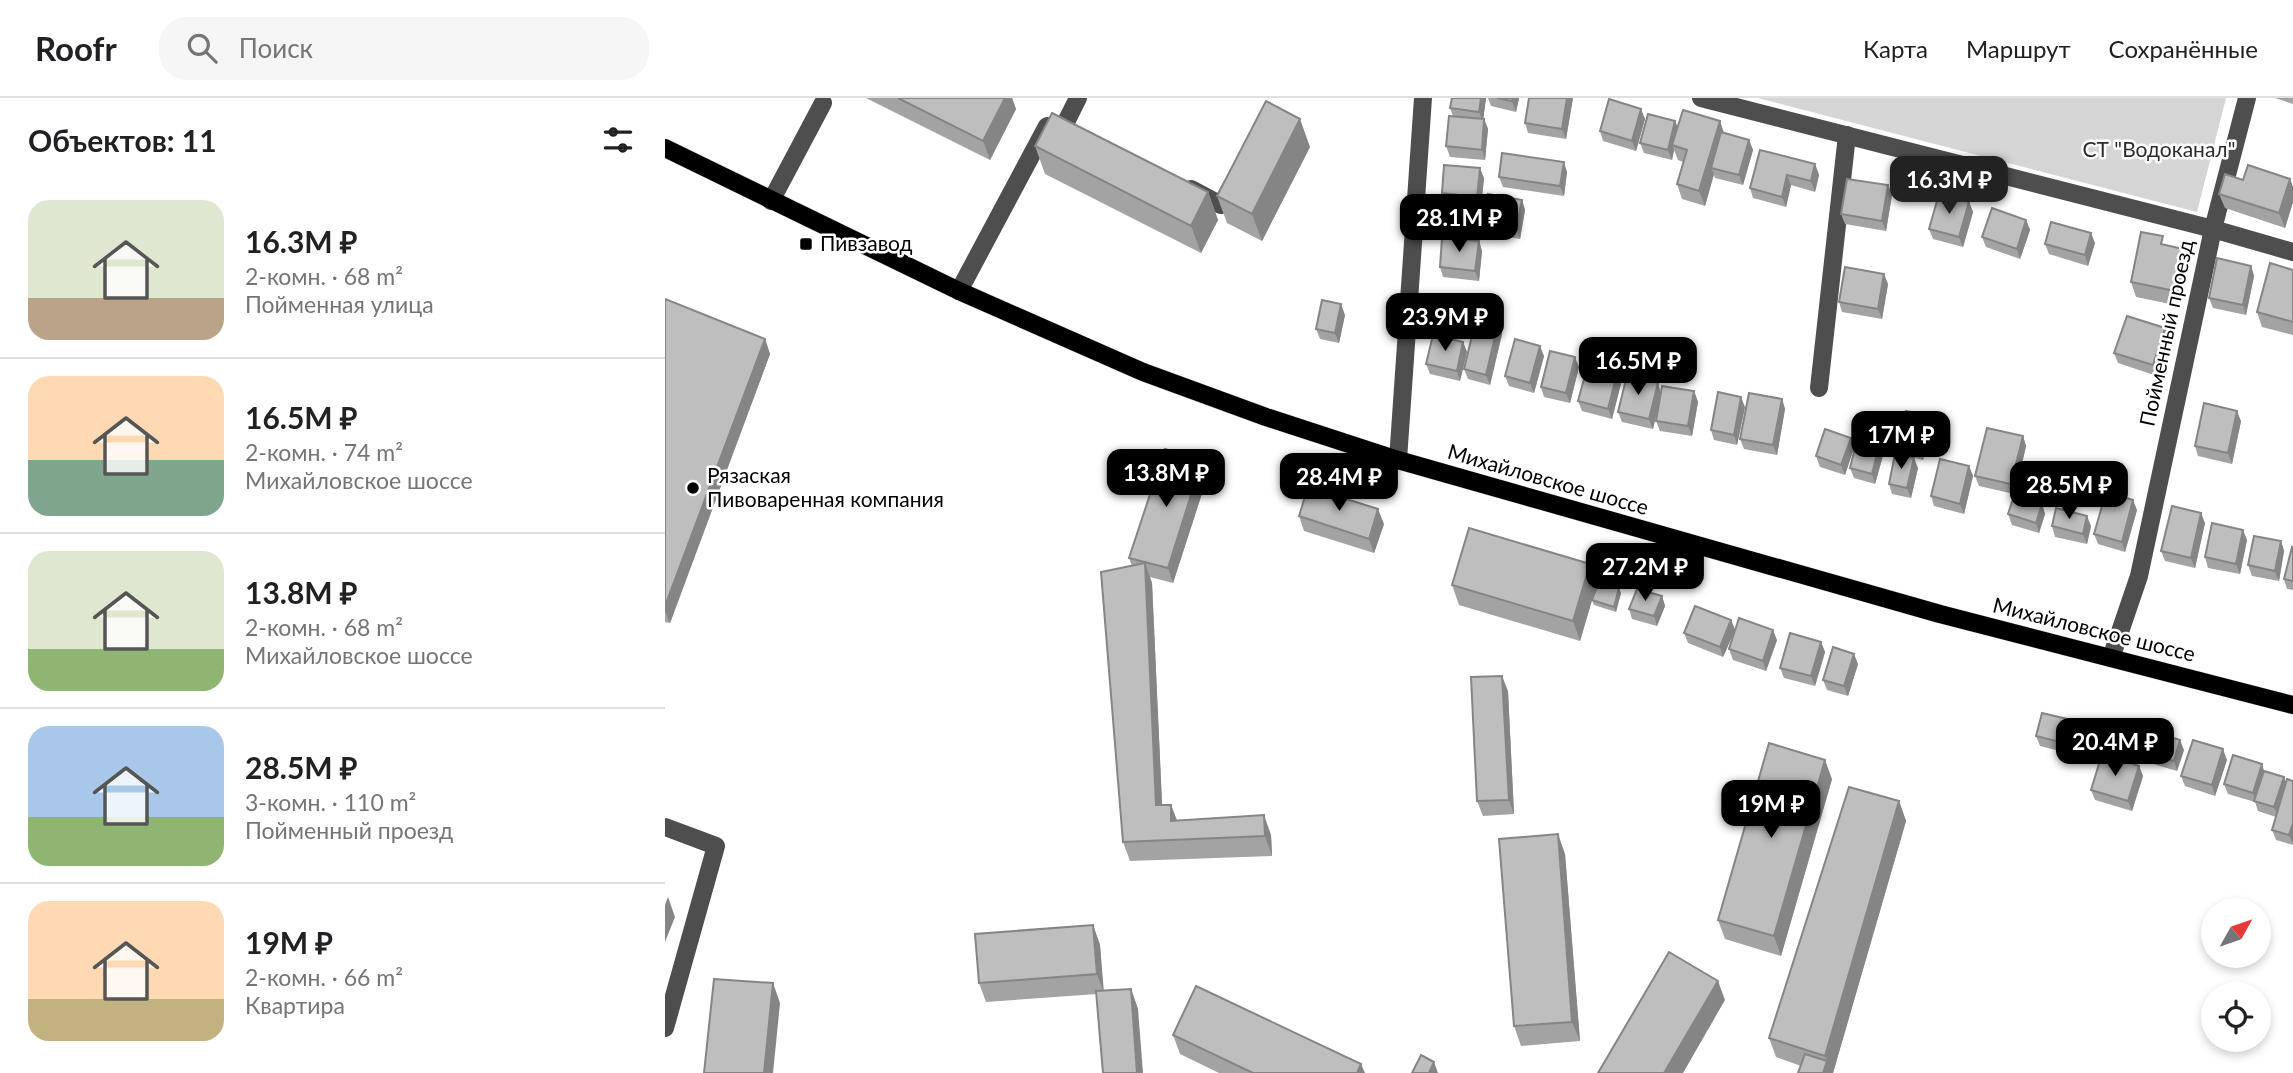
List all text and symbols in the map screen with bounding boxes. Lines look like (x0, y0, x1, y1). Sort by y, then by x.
search box (159, 17, 649, 80)
text: Roofr (35, 28, 117, 68)
icon: search (183, 29, 221, 67)
text: Поиск (239, 32, 313, 64)
text: Карта (1863, 34, 1928, 63)
text: Маршрут (1966, 34, 2071, 63)
text: Сохранённые (2109, 34, 2258, 63)
icon: filters (599, 121, 637, 159)
text: Объектов: 11 (28, 122, 217, 158)
park label: СТ "Водоканал" (2083, 136, 2235, 161)
pin: 16.3M ₽ (1884, 156, 2014, 216)
text: 16.3M ₽ (1906, 165, 1992, 193)
pin: 28.1M ₽ (1394, 194, 1524, 254)
text: 28.1M ₽ (1416, 203, 1502, 231)
text: 16.3M ₽ (245, 223, 357, 259)
icon: home (84, 228, 168, 312)
place label: Пивзавод (820, 230, 913, 255)
marker: Пивзавод (798, 236, 814, 252)
street label: Пойменный проезд (2134, 237, 2198, 428)
text: 2-комн. · 68 m² (245, 262, 403, 290)
text: Пойменная улица (245, 290, 434, 318)
pin: 23.9M ₽ (1380, 294, 1510, 353)
text: 23.9M ₽ (1402, 302, 1488, 330)
pin: 16.5M ₽ (1573, 338, 1703, 397)
text: 16.5M ₽ (1595, 346, 1681, 374)
text: 16.5M ₽ (245, 399, 357, 435)
icon: home (84, 404, 168, 488)
pin: 17M ₽ (1852, 412, 1950, 471)
text: 17M ₽ (1867, 420, 1935, 448)
text: 2-комн. · 74 m² (245, 438, 403, 466)
street label: Михайловское шоссе (1445, 438, 1652, 519)
pin: 13.8M ₽ (1101, 450, 1231, 509)
pin: 28.4M ₽ (1274, 454, 1404, 513)
text: 13.8M ₽ (1123, 458, 1209, 486)
place label: Рязаская Пивоваренная компания (707, 462, 944, 511)
text: 28.4M ₽ (1296, 462, 1382, 490)
pin: 28.5M ₽ (2004, 462, 2134, 521)
text: Михайловское шоссе (245, 466, 473, 494)
text: 28.5M ₽ (2026, 470, 2112, 498)
marker: Рязаская Пивоваренная компания (685, 480, 701, 496)
pin: 27.2M ₽ (1580, 544, 1710, 603)
text: 27.2M ₽ (1602, 552, 1688, 580)
text: 13.8M ₽ (245, 574, 357, 610)
icon: home (84, 579, 168, 663)
street label: Михайловское шоссе (1991, 591, 2198, 666)
text: 2-комн. · 68 m² (245, 613, 403, 641)
text: Михайловское шоссе (245, 641, 473, 669)
pin: 20.4M ₽ (2050, 718, 2180, 778)
text: 20.4M ₽ (2072, 727, 2158, 755)
text: 28.5M ₽ (245, 749, 357, 785)
icon: home (84, 754, 168, 838)
pin: 19M ₽ (1722, 780, 1820, 840)
text: 3-комн. · 110 m² (245, 788, 416, 816)
text: 19M ₽ (1737, 789, 1805, 817)
text: Пойменный проезд (245, 816, 453, 844)
north arrow (2201, 898, 2271, 968)
map controls (2201, 898, 2271, 1052)
text: 19M ₽ (245, 924, 333, 960)
icon: home (84, 929, 168, 1013)
text: 2-комн. · 66 m² (245, 963, 403, 991)
button: locate (2201, 982, 2271, 1052)
text: Квартира (245, 991, 345, 1019)

